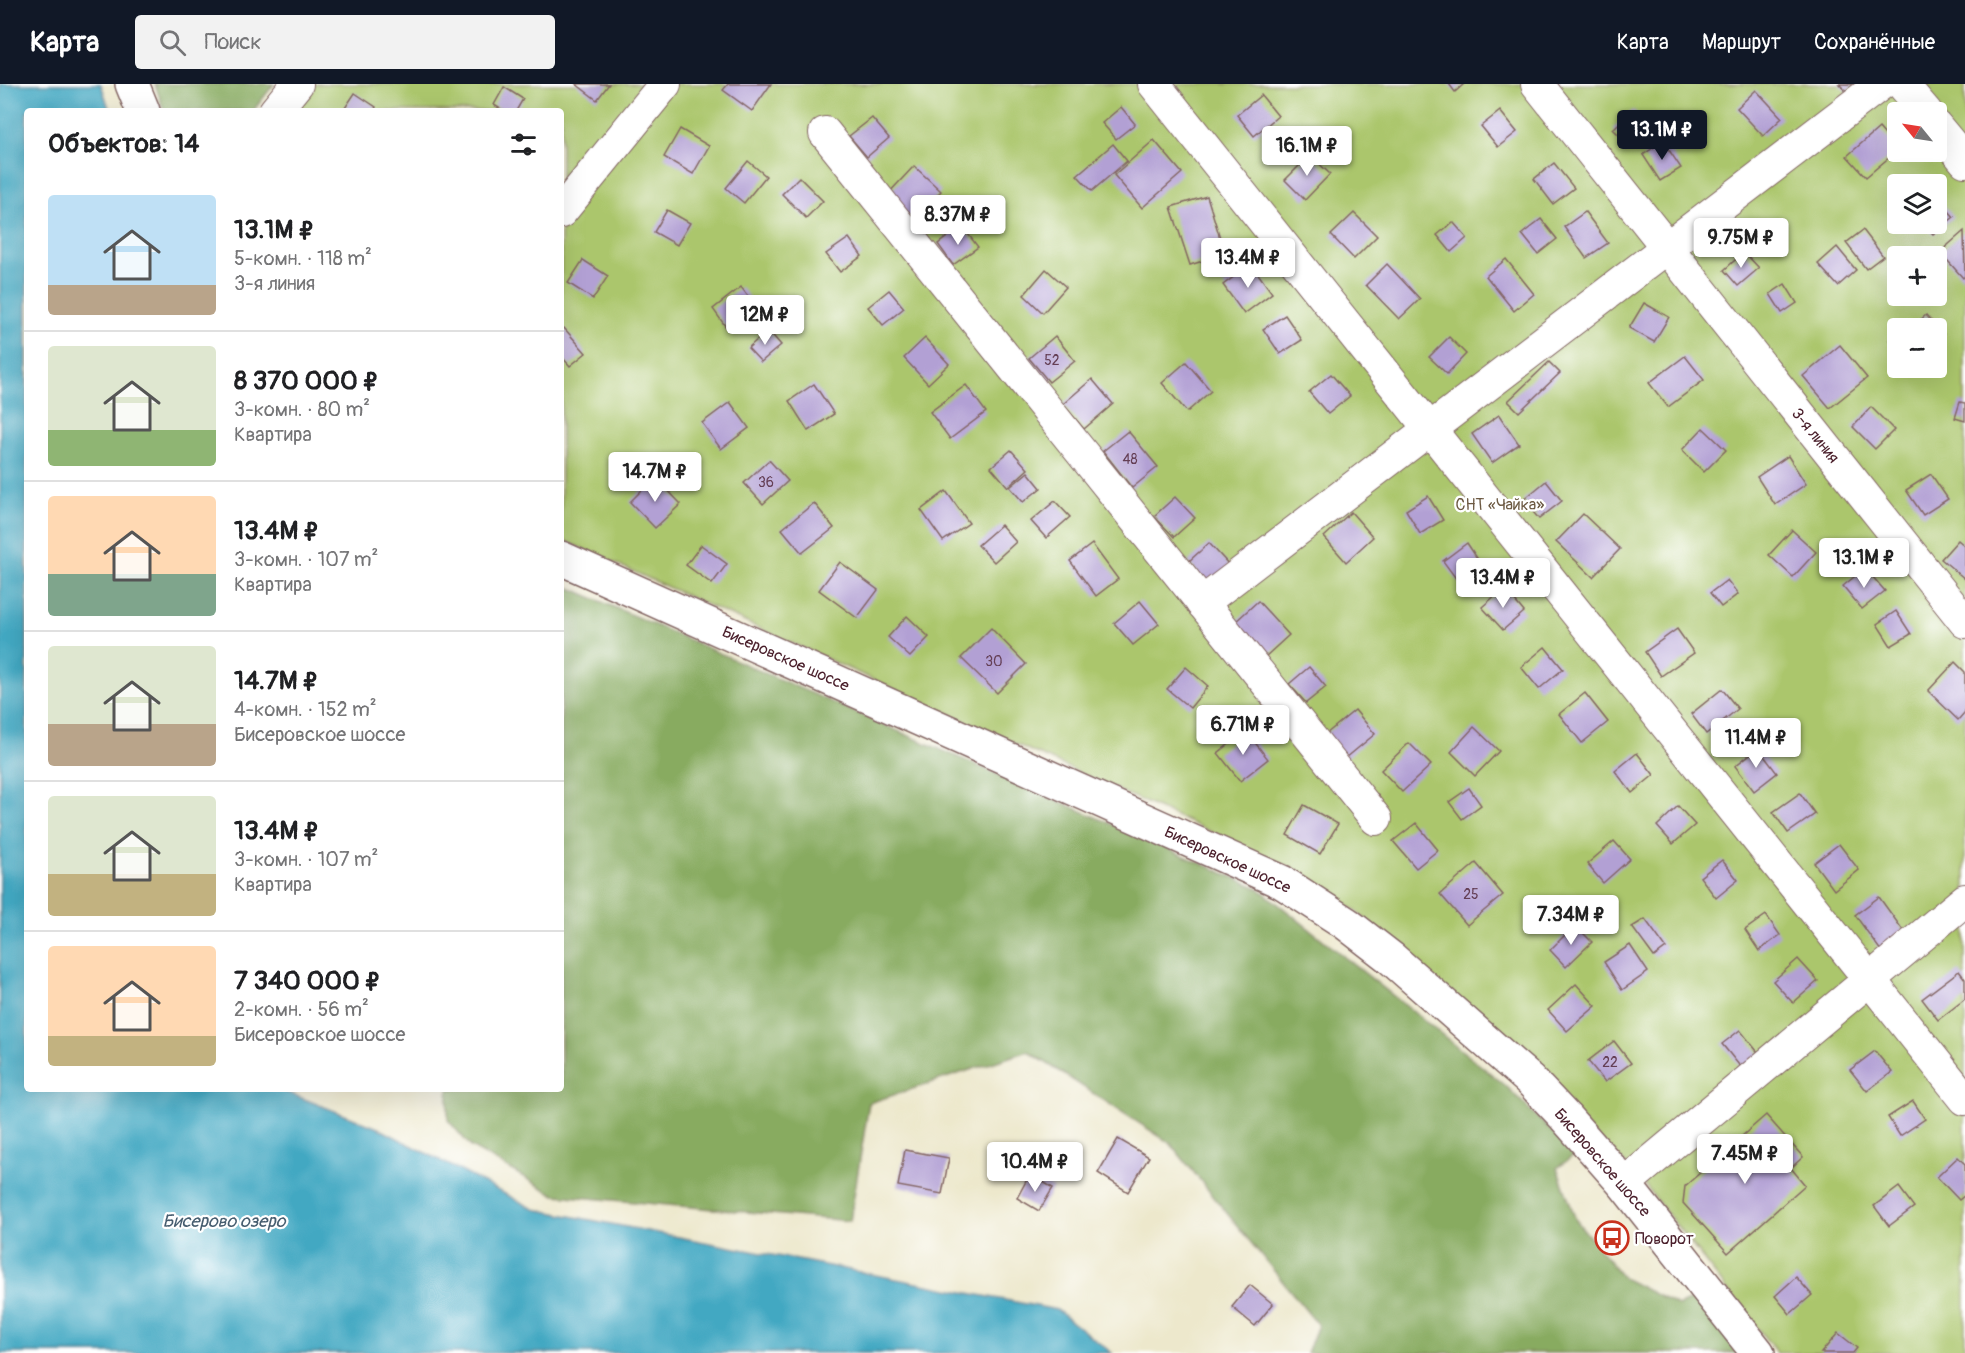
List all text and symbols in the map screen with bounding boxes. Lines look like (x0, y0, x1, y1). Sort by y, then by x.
search box (135, 15, 555, 69)
text: Карта (30, 25, 99, 60)
icon: search (156, 26, 189, 59)
text: Поиск (204, 28, 262, 56)
text: Карта (1617, 29, 1669, 56)
text: Маршрут (1702, 29, 1781, 56)
text: Сохранённые (1814, 29, 1935, 56)
north arrow (1887, 102, 1947, 162)
map controls (1887, 102, 1947, 378)
pin: 13.1M ₽ (1607, 110, 1717, 161)
text: 13.1M ₽ (1631, 117, 1693, 142)
pin: 16.1M ₽ (1252, 126, 1362, 177)
text: Объектов: 14 (48, 128, 199, 160)
icon: filters (507, 128, 540, 161)
text: 16.1M ₽ (1276, 133, 1338, 158)
button: layers (1887, 174, 1947, 234)
pin: 8.37M ₽ (903, 195, 1013, 246)
text: 8.37M ₽ (925, 202, 991, 227)
text: 13.1M ₽ (234, 214, 315, 246)
pin: 9.75M ₽ (1686, 218, 1796, 269)
icon: home (96, 219, 168, 291)
text: 9.75M ₽ (1708, 225, 1774, 250)
pin: 13.4M ₽ (1193, 238, 1303, 289)
text: 13.4M ₽ (1215, 245, 1281, 270)
text: 5-комн. · 118 m² (234, 246, 372, 271)
button: + (1887, 246, 1947, 306)
text: 3-я линия (234, 271, 315, 296)
pin: 12M ₽ (723, 295, 807, 346)
text: 12M ₽ (740, 302, 790, 327)
button: − (1887, 318, 1947, 378)
house number: 52 (1044, 352, 1060, 369)
text: 8 370 000 ₽ (234, 365, 379, 397)
icon: home (96, 370, 168, 442)
text: 3-комн. · 80 m² (234, 397, 370, 422)
street label: 3-я линия (1787, 404, 1843, 467)
text: Квартира (234, 422, 312, 447)
house number: 48 (1122, 451, 1138, 468)
pin: 14.7M ₽ (600, 452, 710, 503)
text: 14.7M ₽ (622, 459, 688, 484)
house number: 36 (758, 474, 774, 491)
park label: СНТ «Чайка» (1456, 495, 1544, 515)
text: 13.4M ₽ (234, 515, 319, 547)
icon: home (96, 520, 168, 592)
pin: 13.1M ₽ (1809, 538, 1919, 589)
text: 13.1M ₽ (1833, 545, 1895, 570)
text: 3-комн. · 107 m² (234, 547, 378, 572)
pin: 13.4M ₽ (1448, 558, 1558, 609)
text: 13.4M ₽ (1470, 565, 1536, 590)
text: Квартира (234, 572, 312, 597)
street label: Бисеровское шоссе (719, 622, 852, 696)
house number: 30 (985, 653, 1003, 670)
text: 14.7M ₽ (234, 665, 319, 697)
icon: home (96, 670, 168, 742)
text: 4-комн. · 152 m² (234, 697, 377, 722)
pin: 6.71M ₽ (1188, 705, 1298, 756)
text: 6.71M ₽ (1210, 712, 1276, 737)
pin: 11.4M ₽ (1701, 718, 1811, 769)
text: Бисеровское шоссе (234, 722, 405, 747)
text: 11.4M ₽ (1725, 725, 1787, 750)
text: 13.4M ₽ (234, 815, 319, 847)
icon: home (96, 820, 168, 892)
street label: Бисеровское шоссе (1161, 822, 1294, 898)
text: 3-комн. · 107 m² (234, 847, 378, 872)
text: Квартира (234, 872, 312, 897)
house number: 25 (1463, 886, 1479, 903)
pin: 7.34M ₽ (1516, 895, 1626, 946)
text: 7.34M ₽ (1537, 902, 1605, 927)
text: 7 340 000 ₽ (234, 965, 381, 997)
icon: home (96, 970, 168, 1042)
text: 2-комн. · 56 m² (234, 997, 369, 1022)
text: Бисеровское шоссе (234, 1022, 405, 1047)
house number: 22 (1602, 1054, 1618, 1071)
street label: Бисеровское шоссе (1550, 1104, 1655, 1221)
pin: 7.45M ₽ (1690, 1134, 1800, 1185)
text: 7.45M ₽ (1711, 1141, 1779, 1166)
pin: 10.4M ₽ (980, 1142, 1090, 1193)
text: 10.4M ₽ (1001, 1149, 1069, 1174)
water label: Бисерово озеро (163, 1210, 287, 1233)
bus stop icon: Поворот (1594, 1220, 1630, 1256)
place label: Поворот (1635, 1229, 1694, 1249)

